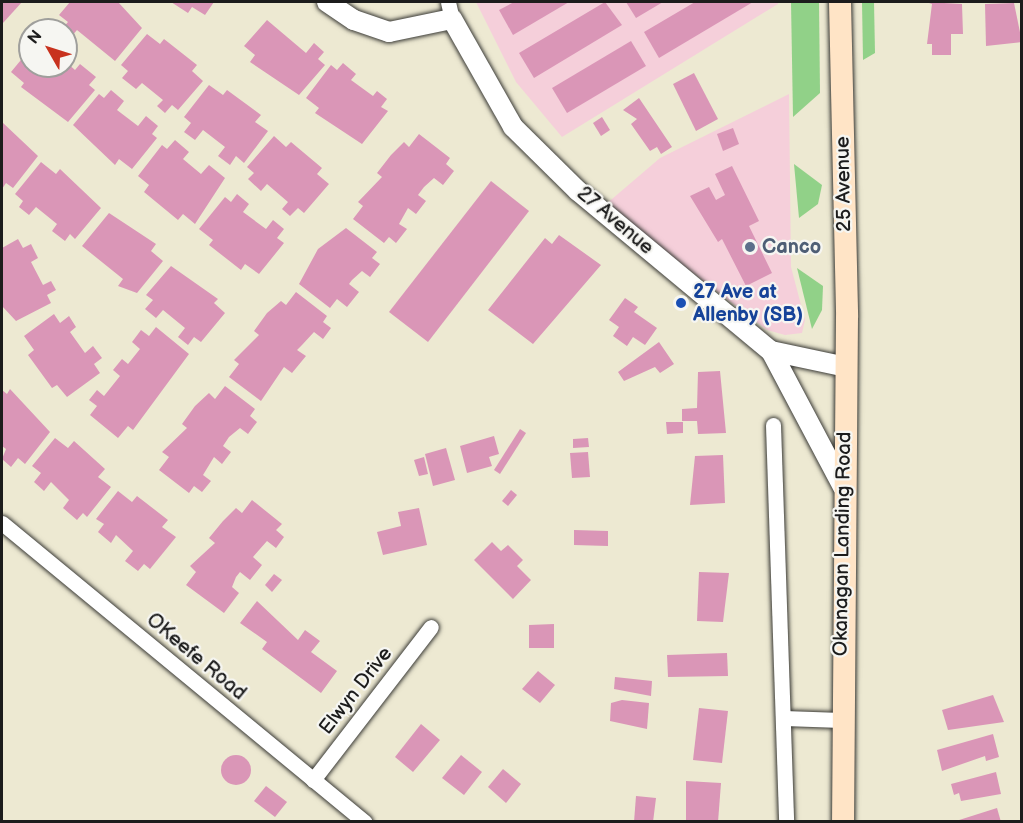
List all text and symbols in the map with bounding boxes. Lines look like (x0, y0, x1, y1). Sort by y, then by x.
north arrow (18, 18, 78, 78)
text: N (24, 27, 46, 48)
street label: 25 Avenue (831, 136, 857, 232)
street label: 27 Avenue (571, 182, 659, 260)
place label: Canco (762, 235, 821, 259)
marker: Canco (743, 240, 757, 254)
place label: 27 Ave at Allenby (SB) (693, 280, 804, 327)
marker: 27 Ave at Allenby (SB) (674, 296, 688, 310)
street label: Okanagan Landing Road (829, 432, 857, 656)
street label: OKeefe Road (141, 608, 251, 706)
street label: Elwyn Drive (314, 642, 398, 740)

